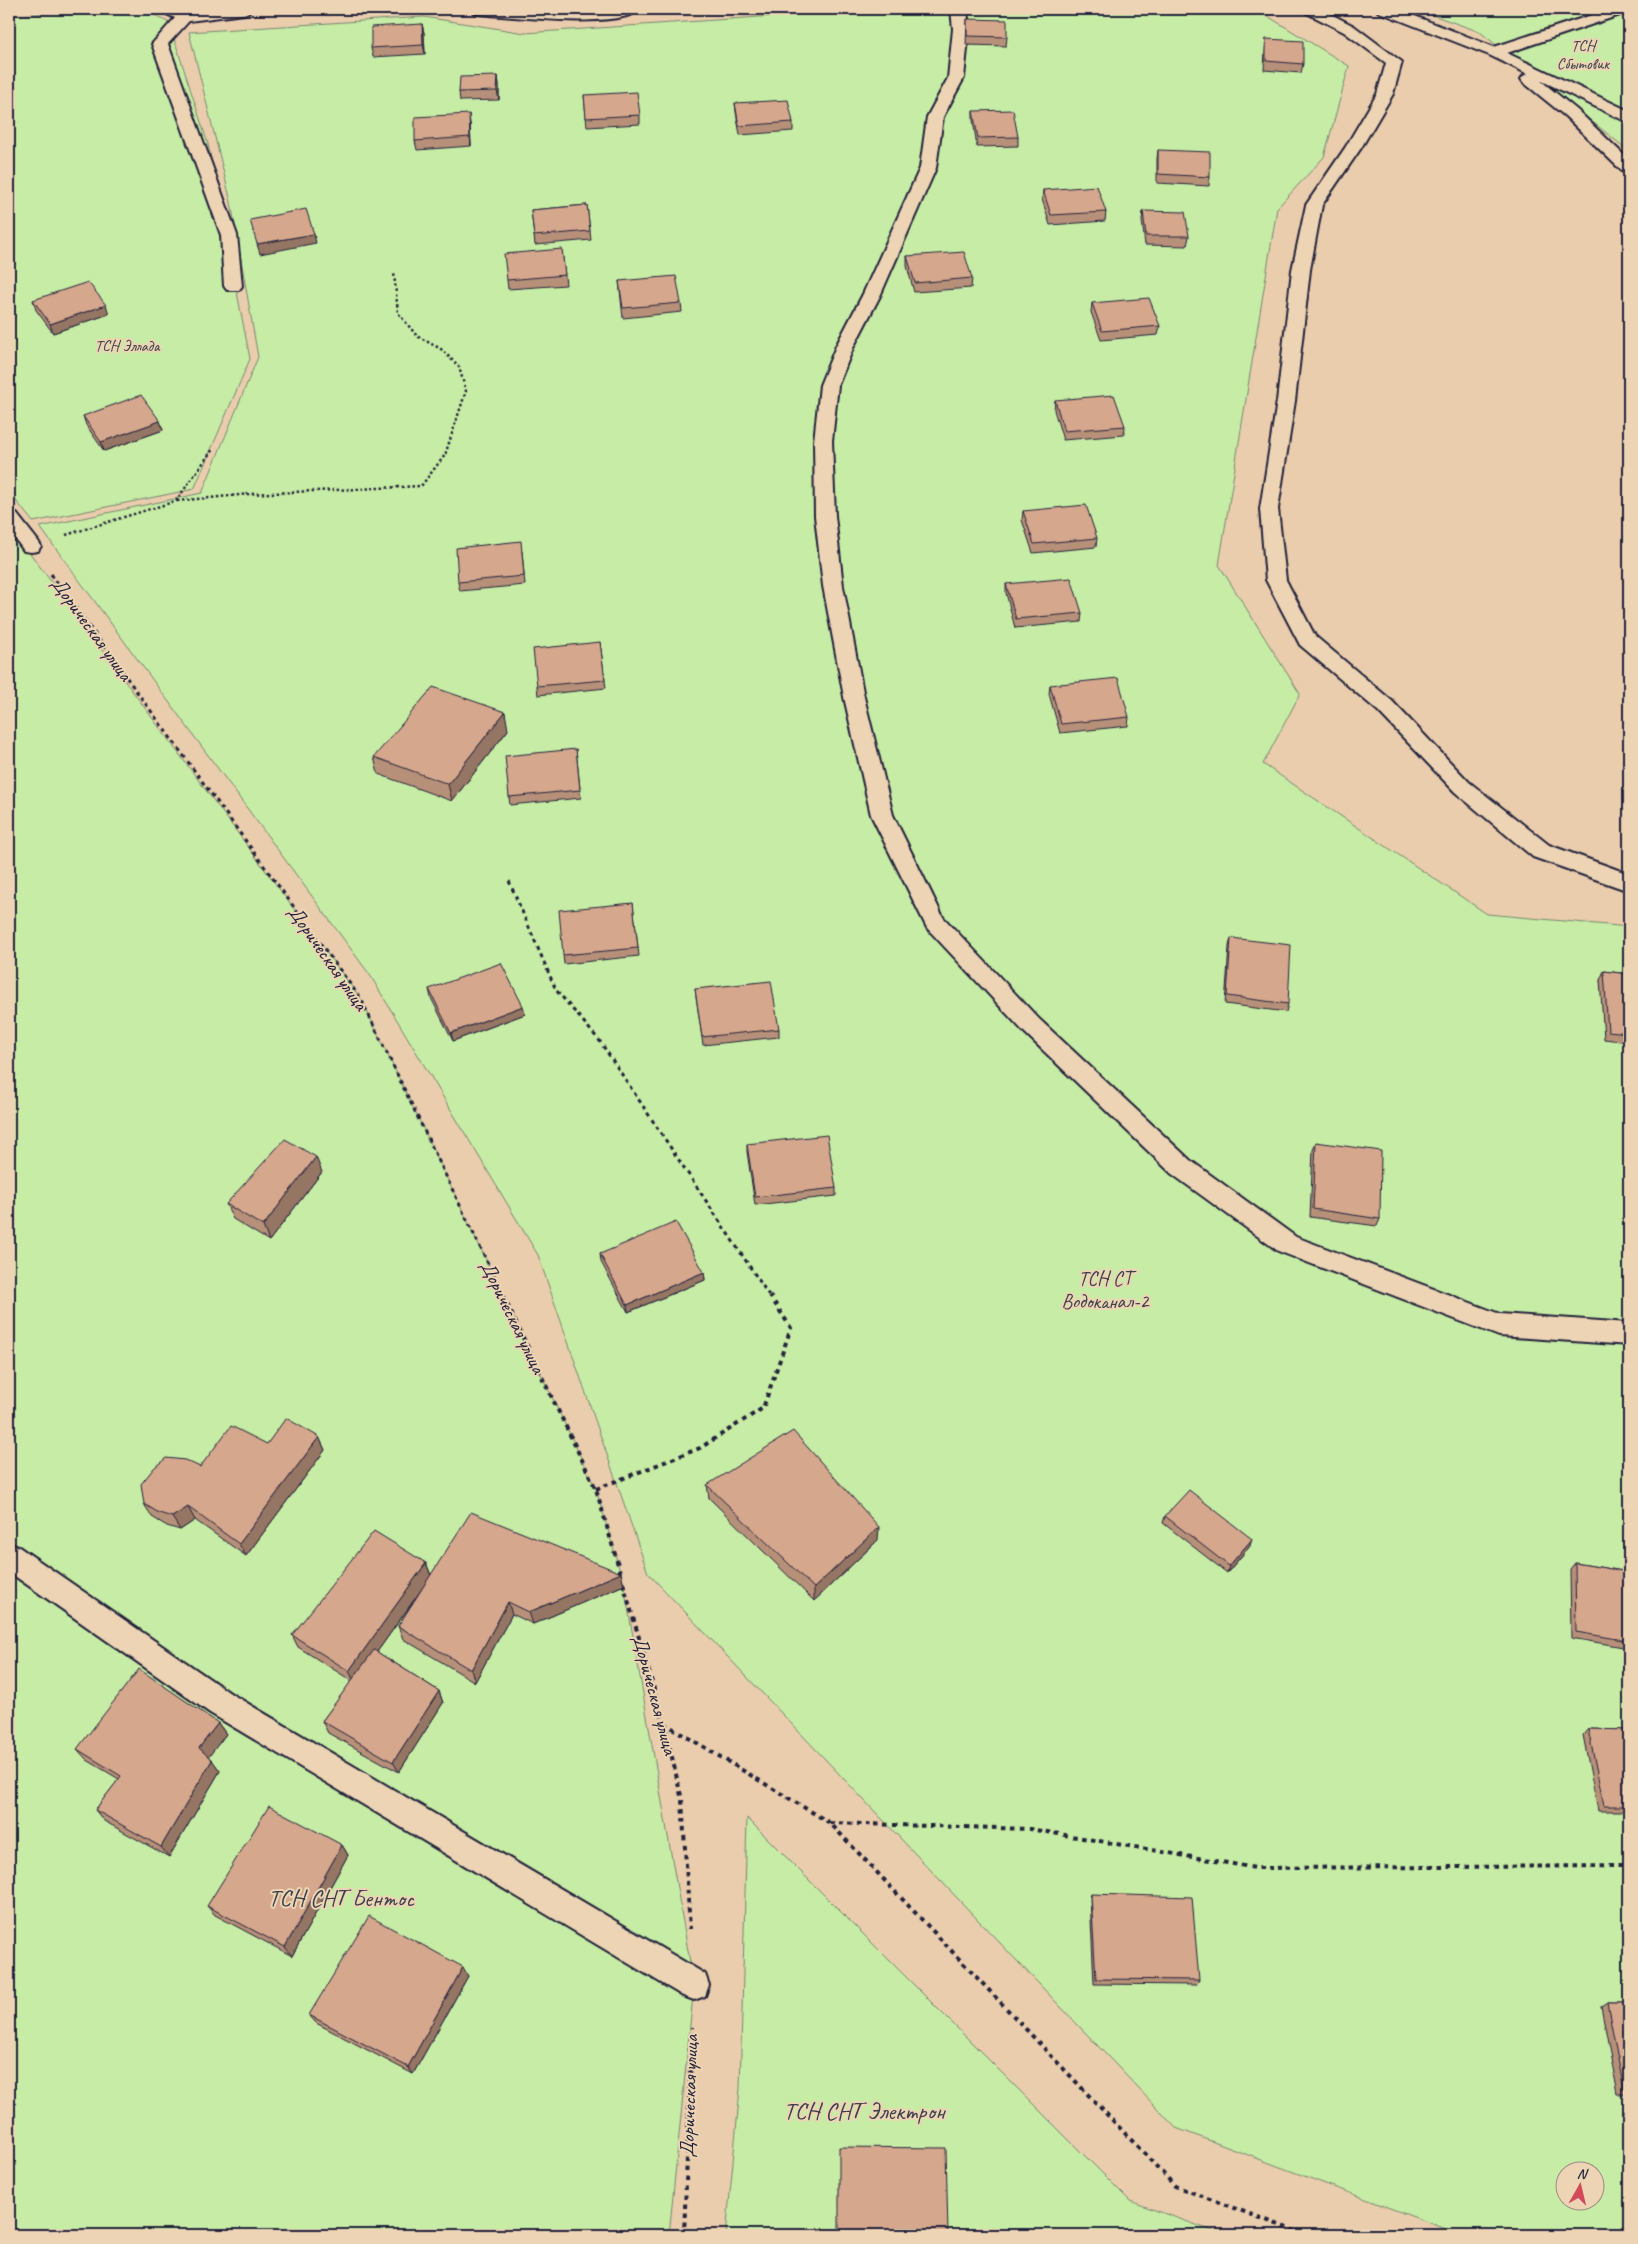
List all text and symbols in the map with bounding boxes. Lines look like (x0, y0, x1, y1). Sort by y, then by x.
park label: ТСН Сбытовик (1557, 36, 1610, 74)
park label: ТСН Эллада (95, 336, 161, 356)
street label: Дорическая улица (46, 572, 139, 687)
street label: Дорическая улица (283, 901, 374, 1017)
street label: Дорическая улица (475, 1257, 552, 1379)
park label: ТСН СТ Водоканал-2 (1061, 1266, 1151, 1314)
street label: Дорическая улица (627, 1633, 683, 1759)
park label: ТСН СНТ Бентос (268, 1883, 415, 1913)
street label: Дорическая улица (674, 2032, 704, 2158)
park label: ТСН СНТ Электрон (783, 2096, 946, 2126)
north arrow (1556, 2162, 1606, 2212)
text: N (1576, 2165, 1590, 2183)

